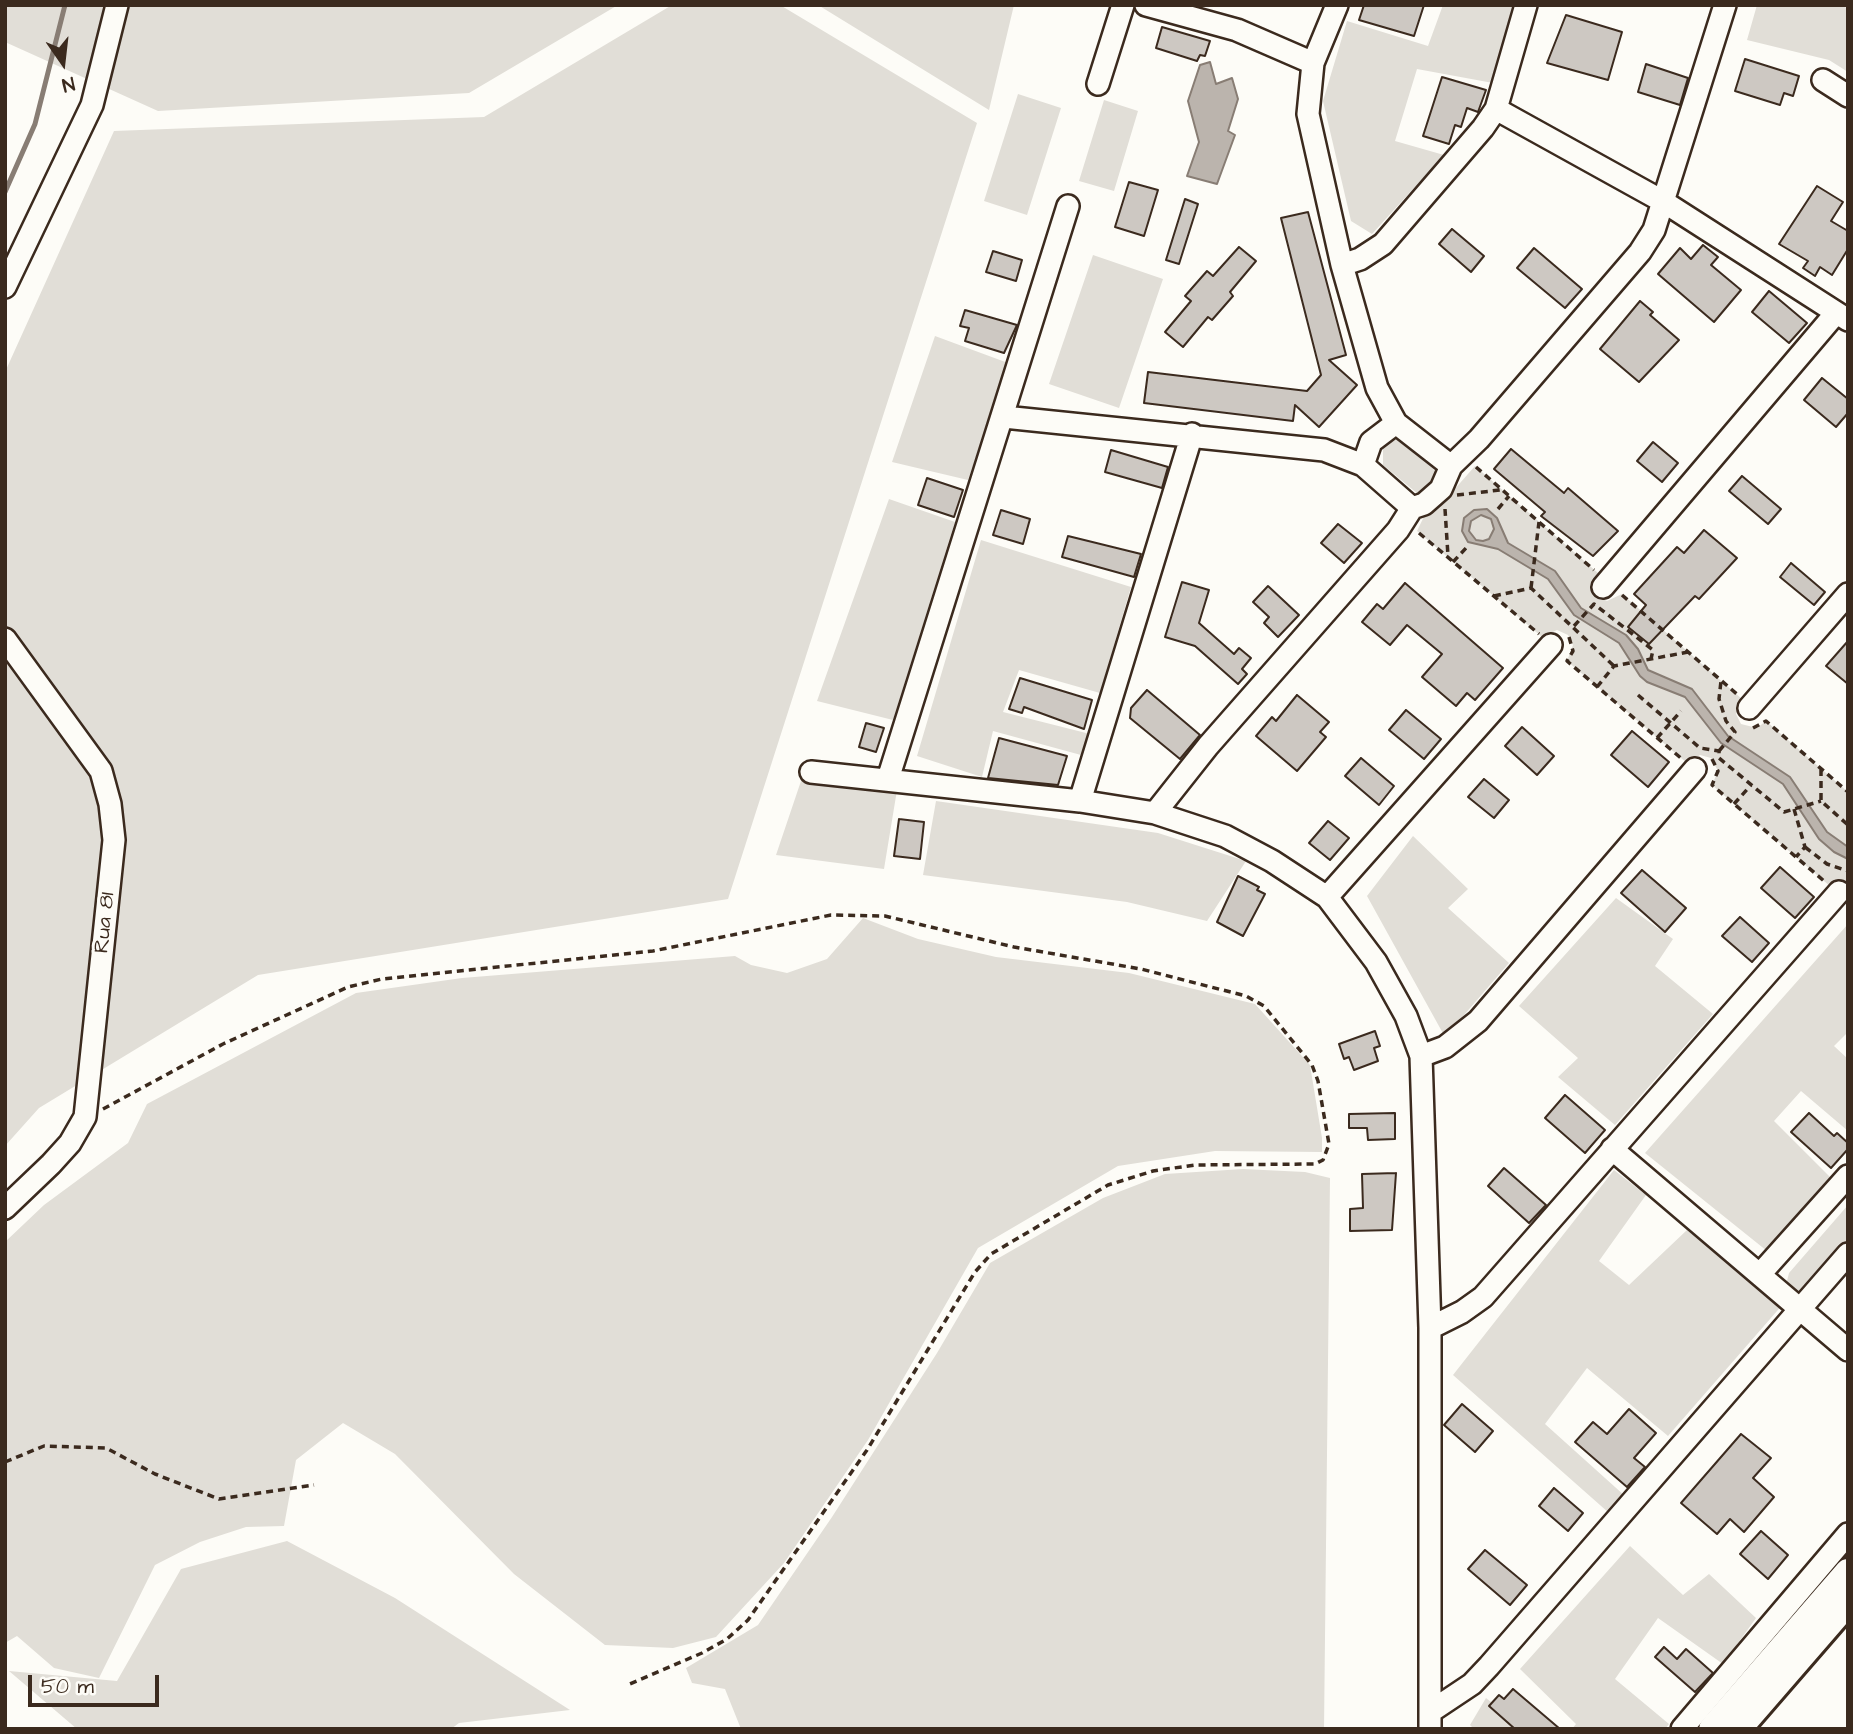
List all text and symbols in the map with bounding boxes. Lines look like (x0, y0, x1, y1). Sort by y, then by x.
north arrow (28, 28, 98, 98)
text: N (59, 69, 77, 98)
street label: Rua 81 (90, 891, 122, 955)
scale bar (32, 1660, 163, 1704)
text: 50 m (41, 1672, 94, 1701)

